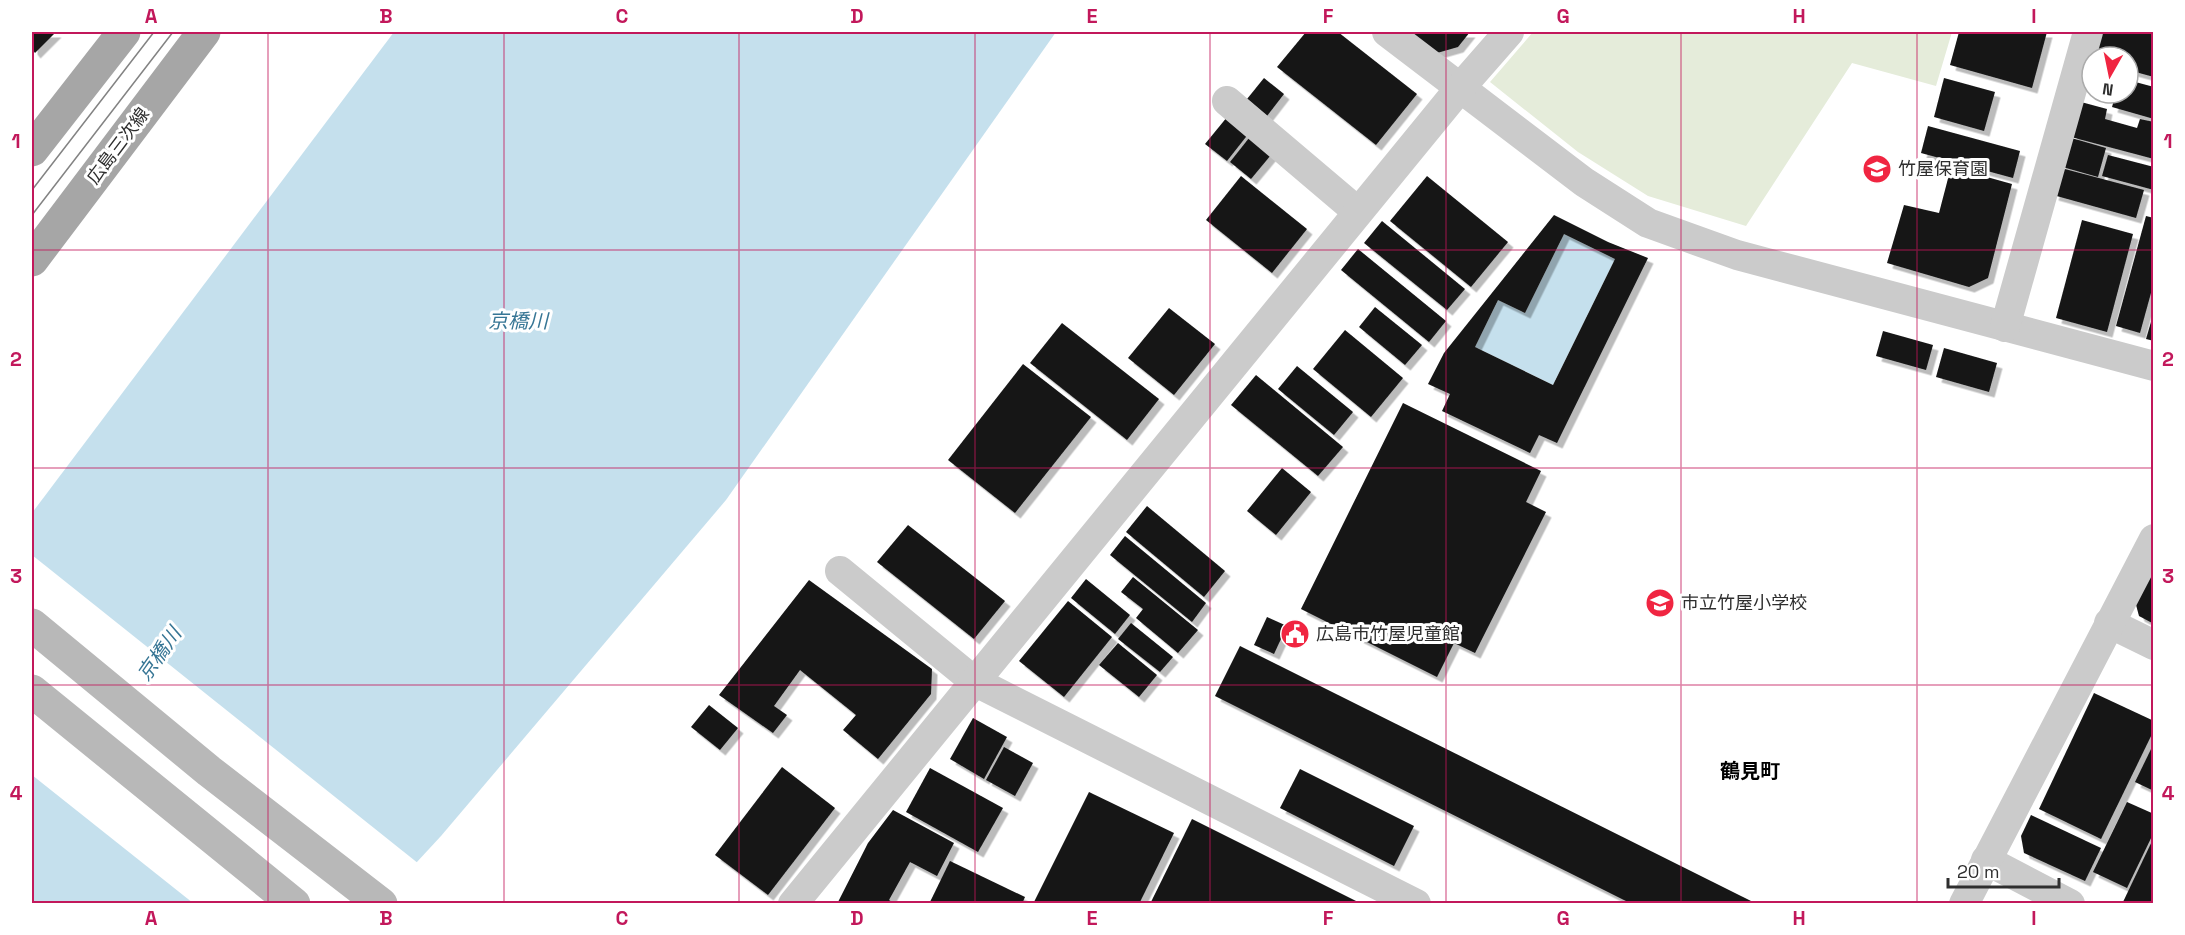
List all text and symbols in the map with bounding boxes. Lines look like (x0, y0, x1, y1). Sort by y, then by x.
text: A (145, 3, 158, 29)
text: B (379, 3, 393, 29)
text: C (616, 3, 629, 29)
text: D (850, 3, 864, 29)
text: E (1086, 3, 1098, 29)
text: F (1323, 3, 1334, 29)
text: G (1556, 3, 1570, 29)
text: H (1792, 3, 1806, 29)
text: I (2031, 3, 2037, 29)
north arrow (2080, 45, 2140, 105)
text: N (2101, 78, 2115, 101)
street label: 広島三次線 (81, 103, 154, 189)
text: 1 (11, 128, 21, 154)
text: 1 (2163, 128, 2173, 154)
school or university icon: 竹屋保育園 (1861, 153, 1893, 185)
place label: 竹屋保育園 (1898, 157, 1988, 180)
water label: 京橋川 (488, 308, 550, 334)
text: 2 (10, 346, 22, 372)
text: 2 (2162, 346, 2174, 372)
text: 3 (10, 563, 22, 589)
text: 3 (2162, 563, 2174, 589)
school or university icon: 市立竹屋小学校 (1644, 587, 1676, 619)
place label: 市立竹屋小学校 (1681, 591, 1807, 614)
public building icon: 広島市竹屋児童館 (1279, 618, 1311, 650)
water label: 京橋川 (131, 620, 188, 686)
place label: 広島市竹屋児童館 (1316, 622, 1460, 645)
district label: 鶴見町 (1720, 758, 1780, 784)
text: 4 (10, 780, 23, 806)
text: 4 (2162, 780, 2175, 806)
scale bar (1948, 851, 2059, 889)
text: 20 m (1957, 860, 2000, 883)
text: A (145, 905, 158, 931)
text: B (379, 905, 393, 931)
text: C (616, 905, 629, 931)
text: D (850, 905, 864, 931)
text: E (1086, 905, 1098, 931)
text: F (1323, 905, 1334, 931)
text: G (1556, 905, 1570, 931)
text: H (1792, 905, 1806, 931)
text: I (2031, 905, 2037, 931)

